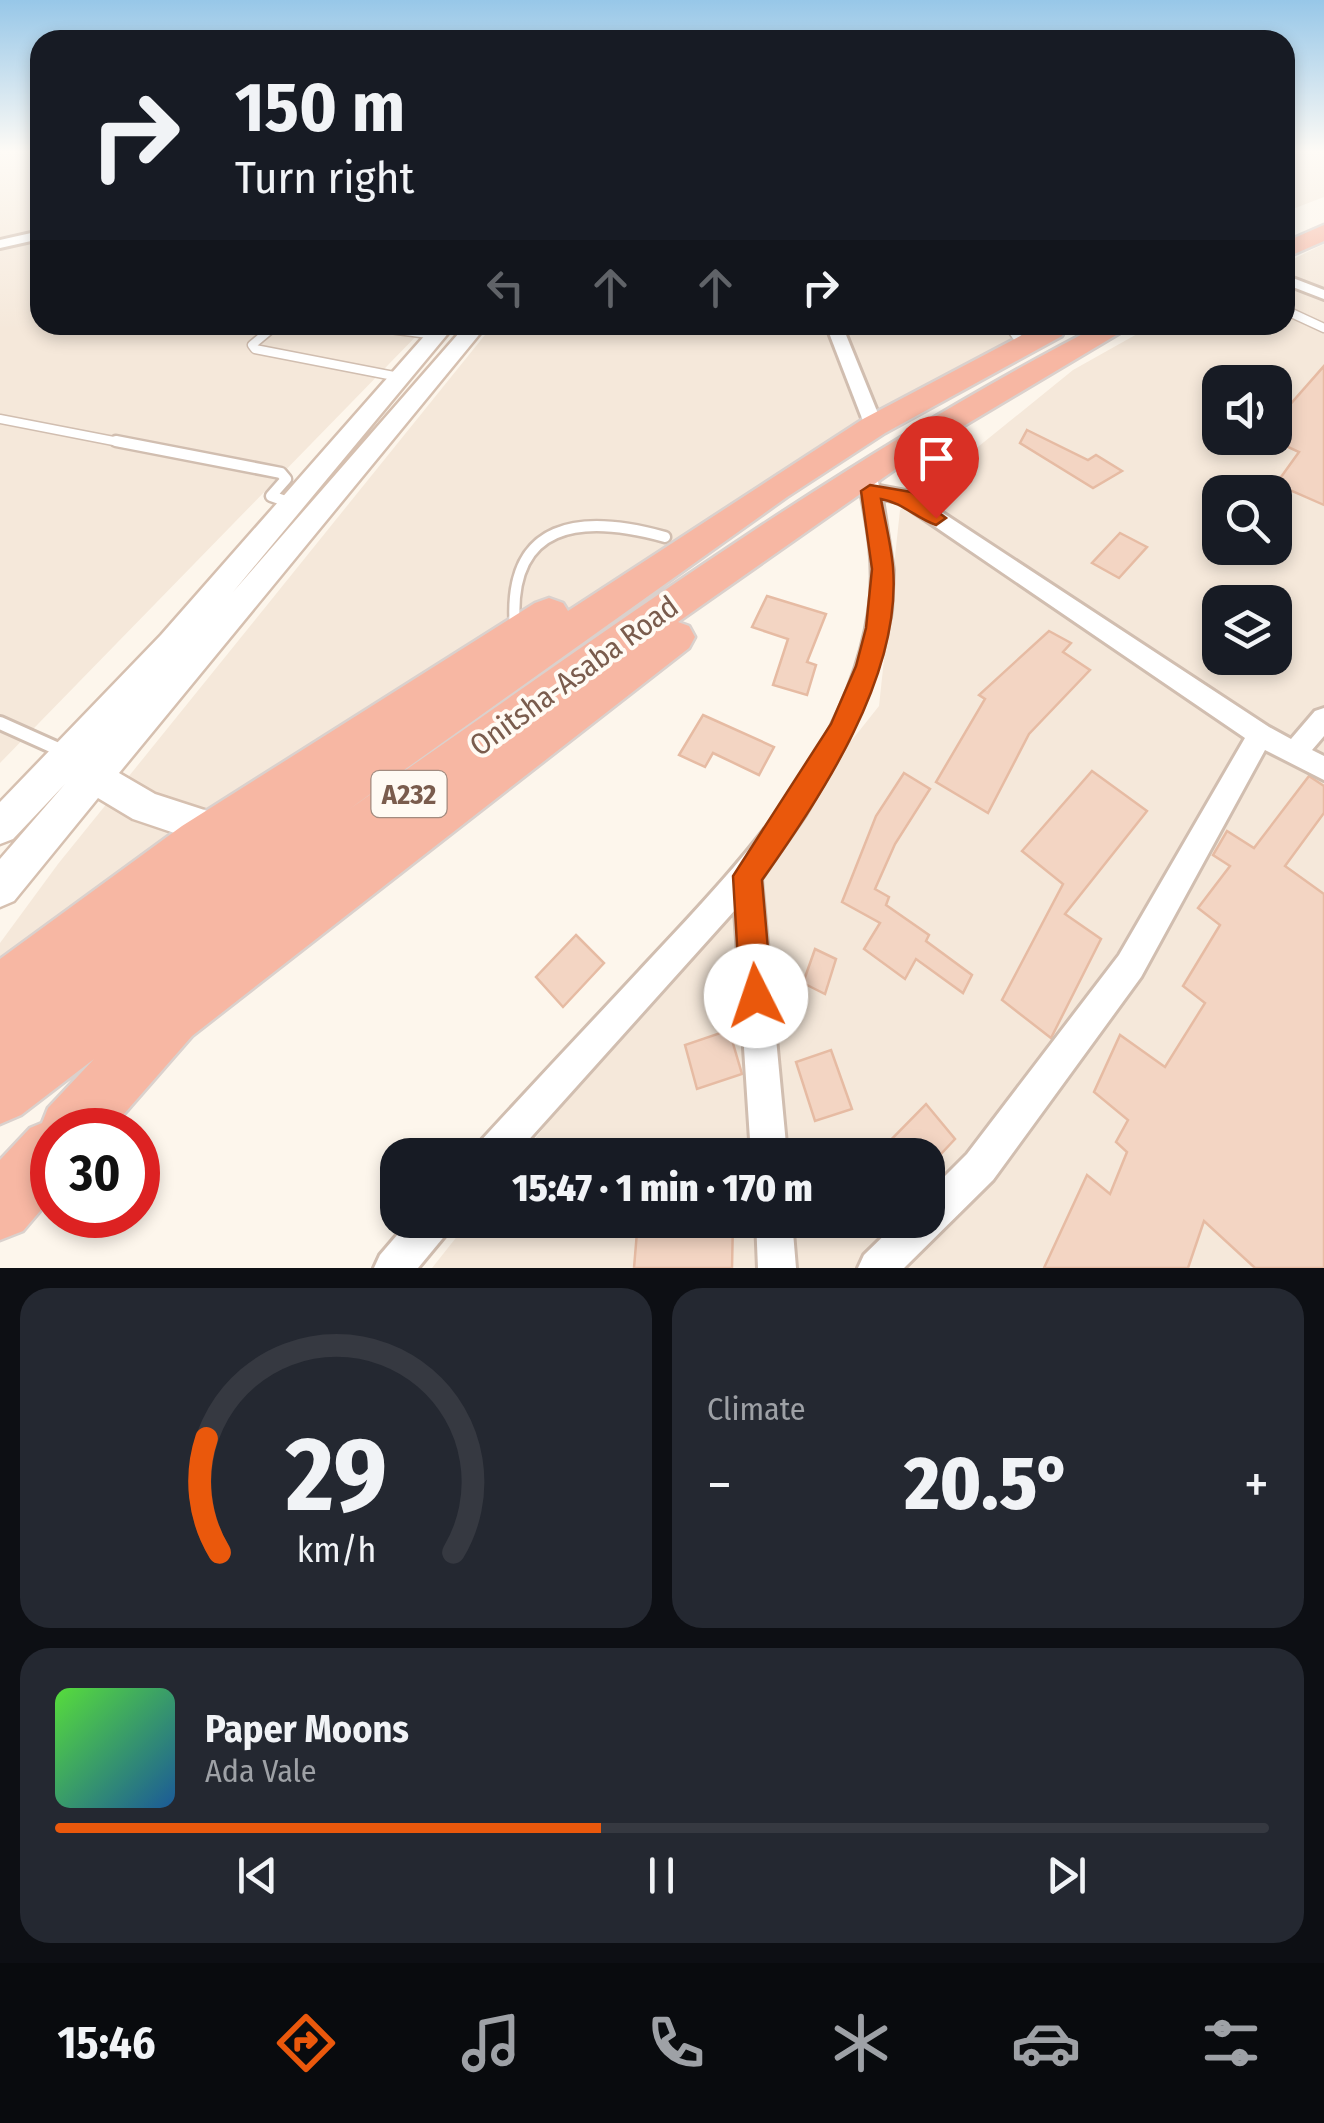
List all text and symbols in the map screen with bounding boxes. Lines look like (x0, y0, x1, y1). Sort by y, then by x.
text: 150 m (235, 66, 405, 150)
icon: right (70, 70, 200, 200)
text: Turn right (235, 151, 414, 205)
icon: left (478, 260, 533, 315)
icon: ahead (583, 260, 638, 315)
icon: ahead (688, 260, 743, 315)
icon: right (793, 260, 848, 315)
map controls (1202, 365, 1292, 675)
button: sound (1202, 365, 1292, 455)
pin (894, 416, 979, 519)
icon: arrive (909, 431, 964, 486)
button: search (1202, 475, 1292, 565)
button: layers (1202, 585, 1292, 675)
street label: Onitsha-Asaba Road (463, 588, 685, 764)
road number: A232 (372, 771, 446, 817)
position arrow (704, 944, 808, 1048)
speed limit sign: 30 (30, 1108, 160, 1238)
text: 15:47 · 1 min · 170 m (512, 1165, 813, 1211)
text: Climate (707, 1390, 806, 1428)
text: 29 (284, 1413, 387, 1538)
text: 20.5° (905, 1439, 1071, 1529)
text: − (707, 1452, 732, 1518)
text: + (1244, 1452, 1269, 1518)
text: km/h (296, 1529, 376, 1571)
text: Paper Moons (205, 1706, 409, 1752)
text: Ada Vale (205, 1752, 317, 1790)
icon: previous (230, 1848, 285, 1903)
icon: pause (634, 1848, 689, 1903)
icon: next (1039, 1848, 1094, 1903)
icon: directions (271, 2008, 341, 2078)
icon: music (456, 2008, 526, 2078)
icon: phone (641, 2008, 711, 2078)
icon: climate (826, 2008, 896, 2078)
icon: car (1011, 2008, 1081, 2078)
icon: filters (1196, 2008, 1266, 2078)
text: 15:46 (58, 2016, 155, 2070)

